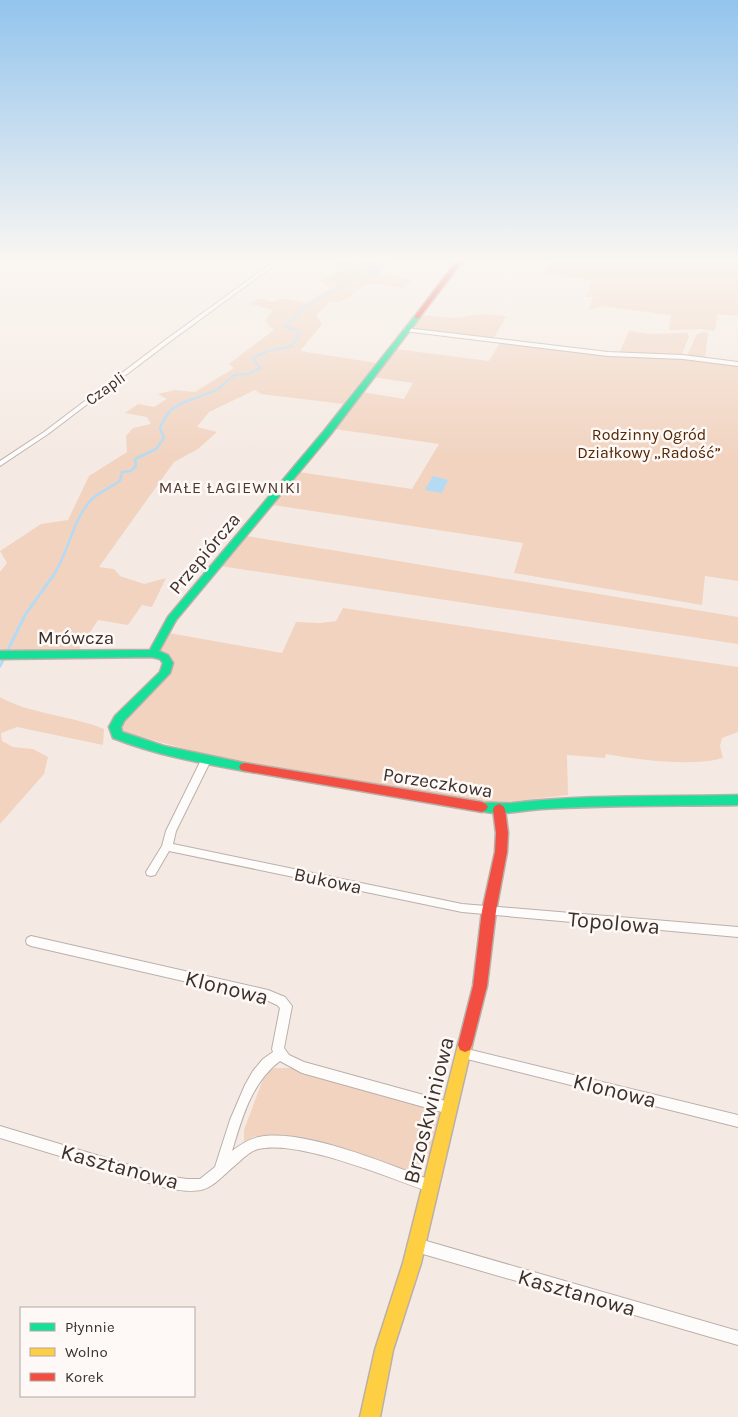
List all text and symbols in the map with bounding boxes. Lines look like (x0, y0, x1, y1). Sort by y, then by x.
street label: Czapli (82, 368, 129, 409)
park label: Rodzinny Ogród Działkowy „Radość” (577, 425, 721, 462)
district label: MAŁE ŁAGIEWNIKI (159, 478, 301, 497)
street label: Przepiórcza (164, 508, 245, 599)
street label: Mrówcza (38, 627, 114, 649)
street label: Porzeczkowa (381, 763, 494, 803)
street label: Bukowa (292, 863, 364, 899)
street label: Topolowa (567, 906, 661, 940)
street label: Klonowa (182, 965, 271, 1011)
street label: Brzoskwiniowa (398, 1034, 460, 1186)
street label: Klonowa (570, 1068, 659, 1114)
street label: Kasztanowa (58, 1139, 182, 1195)
street label: Kasztanowa (515, 1264, 639, 1322)
legend (20, 1307, 195, 1397)
text: Płynnie (65, 1318, 115, 1336)
text: Wolno (65, 1343, 108, 1361)
text: Korek (65, 1368, 104, 1386)

